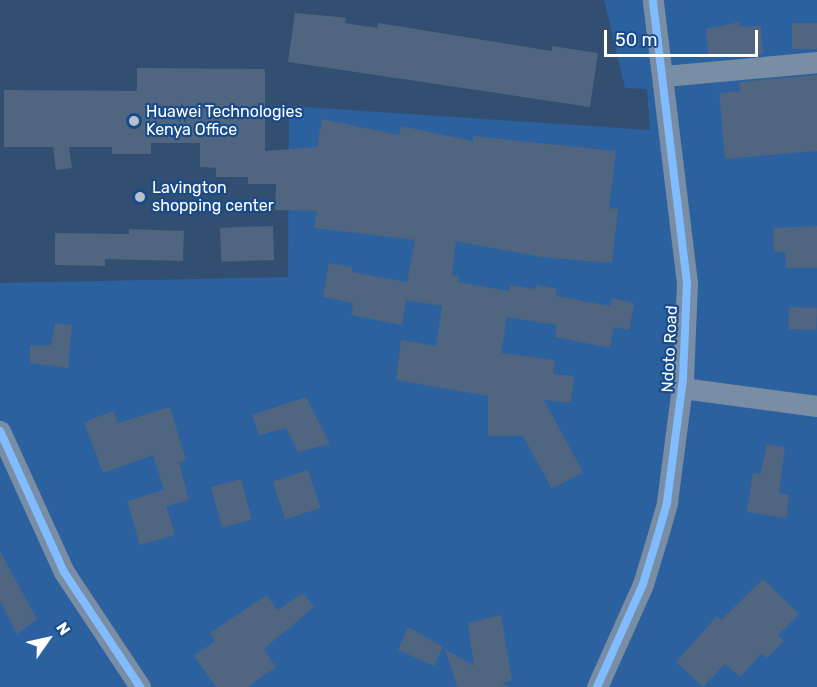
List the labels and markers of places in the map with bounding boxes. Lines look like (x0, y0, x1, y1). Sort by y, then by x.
place label: Huawei Technologies Kenya Office (146, 102, 303, 140)
marker: Huawei Technologies Kenya Office (127, 114, 141, 128)
place label: Lavington shopping center (152, 178, 274, 216)
marker: Lavington shopping center (133, 190, 147, 204)

